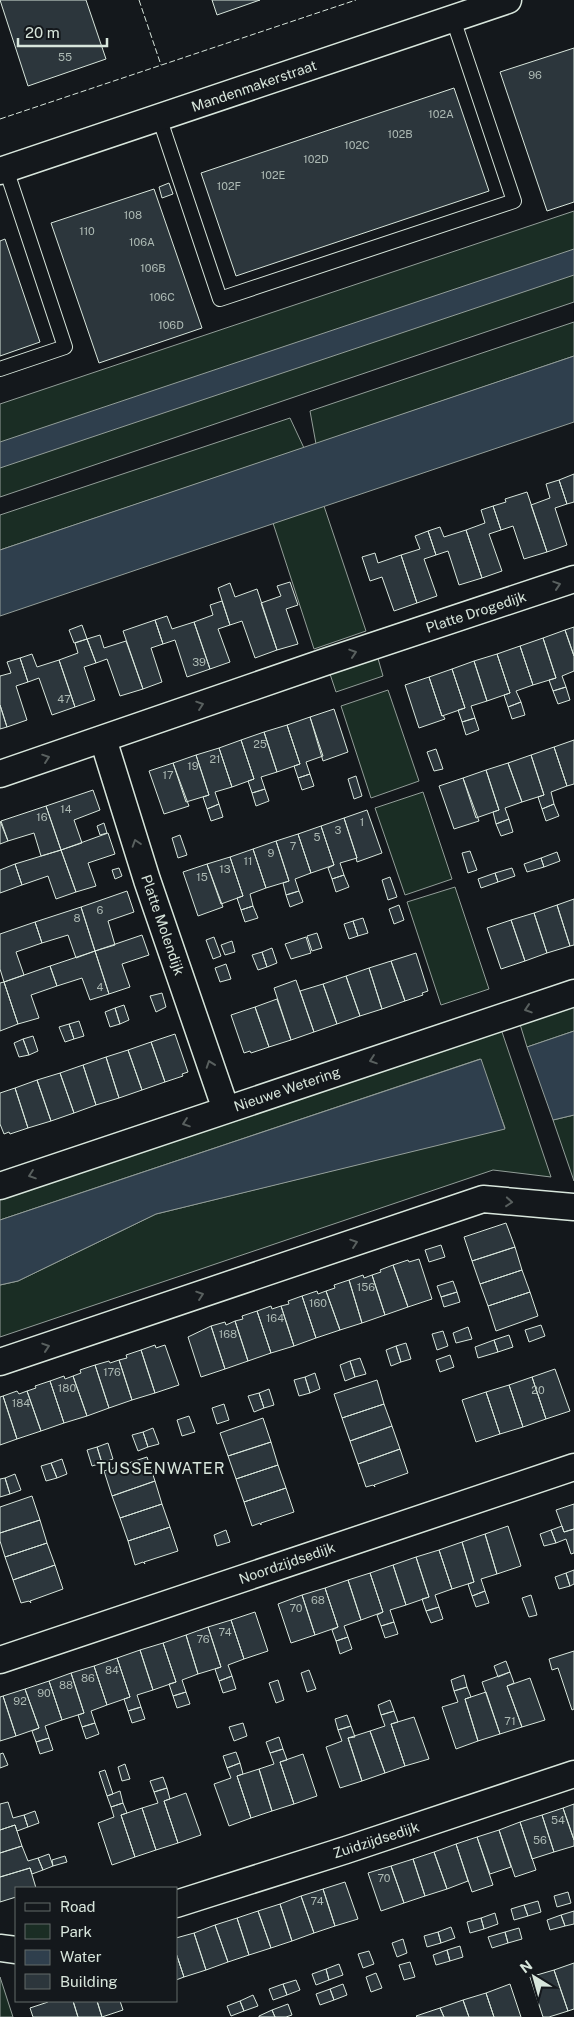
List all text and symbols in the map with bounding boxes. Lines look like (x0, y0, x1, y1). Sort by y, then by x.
scale bar (18, 15, 106, 47)
text: 20 m (25, 24, 60, 41)
house number: 55 (58, 51, 72, 63)
street label: Mandenmakerstraat (189, 57, 319, 115)
house number: 96 (528, 69, 542, 81)
house number: 102A (428, 108, 454, 120)
house number: 102B (387, 128, 413, 140)
house number: 102C (344, 139, 370, 151)
house number: 102D (303, 153, 329, 165)
house number: 102E (261, 169, 285, 181)
house number: 102F (217, 180, 241, 192)
house number: 108 (124, 209, 142, 221)
house number: 110 (79, 225, 95, 237)
house number: 106A (129, 236, 155, 248)
house number: 106B (140, 262, 166, 274)
house number: 106C (149, 291, 175, 303)
house number: 106D (158, 319, 184, 331)
one-way arrow (552, 580, 561, 590)
street label: Platte Drogedijk (424, 588, 528, 636)
one-way arrow (349, 648, 357, 658)
house number: 39 (192, 656, 206, 668)
house number: 47 (57, 693, 71, 705)
one-way arrow (195, 701, 204, 711)
house number: 25 (253, 738, 267, 750)
house number: 21 (209, 753, 221, 765)
one-way arrow (41, 754, 50, 764)
house number: 19 (187, 760, 199, 772)
house number: 17 (162, 769, 174, 781)
house number: 14 (60, 803, 72, 815)
house number: 16 (36, 811, 48, 823)
house number: 1 (360, 816, 364, 828)
house number: 3 (335, 824, 342, 836)
house number: 5 (313, 831, 321, 843)
one-way arrow (131, 840, 141, 848)
house number: 7 (290, 840, 297, 852)
house number: 9 (268, 847, 275, 859)
house number: 11 (244, 855, 252, 867)
house number: 13 (219, 863, 231, 875)
house number: 15 (196, 871, 208, 883)
street label: Platte Molendijk (138, 873, 188, 978)
house number: 6 (97, 904, 104, 916)
house number: 8 (73, 912, 81, 924)
house number: 4 (97, 981, 104, 993)
one-way arrow (524, 1003, 532, 1013)
one-way arrow (370, 1054, 378, 1064)
one-way arrow (206, 1060, 216, 1068)
street label: Nieuwe Wetering (232, 1063, 342, 1115)
one-way arrow (183, 1117, 191, 1127)
one-way arrow (29, 1169, 37, 1179)
one-way arrow (506, 1196, 514, 1207)
one-way arrow (350, 1239, 358, 1249)
house number: 156 (357, 1281, 375, 1293)
one-way arrow (196, 1291, 204, 1301)
house number: 160 (309, 1297, 327, 1309)
house number: 164 (266, 1312, 284, 1324)
house number: 168 (219, 1328, 237, 1340)
one-way arrow (42, 1343, 50, 1353)
house number: 176 (103, 1366, 121, 1378)
house number: 180 (58, 1382, 76, 1394)
house number: 20 (531, 1384, 545, 1396)
house number: 184 (12, 1397, 30, 1409)
district label: TUSSENWATER (96, 1459, 226, 1478)
street label: Noordzijdsedijk (237, 1539, 337, 1587)
house number: 68 (311, 1594, 325, 1606)
house number: 70 (289, 1602, 303, 1614)
house number: 74 (218, 1626, 232, 1638)
house number: 76 (196, 1633, 210, 1645)
house number: 84 (105, 1664, 119, 1676)
house number: 86 (81, 1672, 95, 1684)
house number: 88 (59, 1679, 73, 1691)
house number: 90 (37, 1687, 51, 1699)
house number: 92 (13, 1695, 27, 1707)
house number: 71 (504, 1715, 516, 1727)
house number: 54 (551, 1814, 565, 1826)
street label: Zuidzijdsedijk (331, 1818, 421, 1861)
house number: 56 (533, 1834, 547, 1846)
house number: 70 (377, 1872, 391, 1884)
legend (15, 1887, 178, 2002)
house number: 74 (310, 1895, 324, 1907)
text: Road (60, 1898, 96, 1915)
text: Park (60, 1923, 92, 1940)
text: Water (60, 1948, 102, 1965)
north arrow (509, 1952, 559, 2002)
text: N (517, 1957, 535, 1976)
text: Building (60, 1973, 118, 1990)

